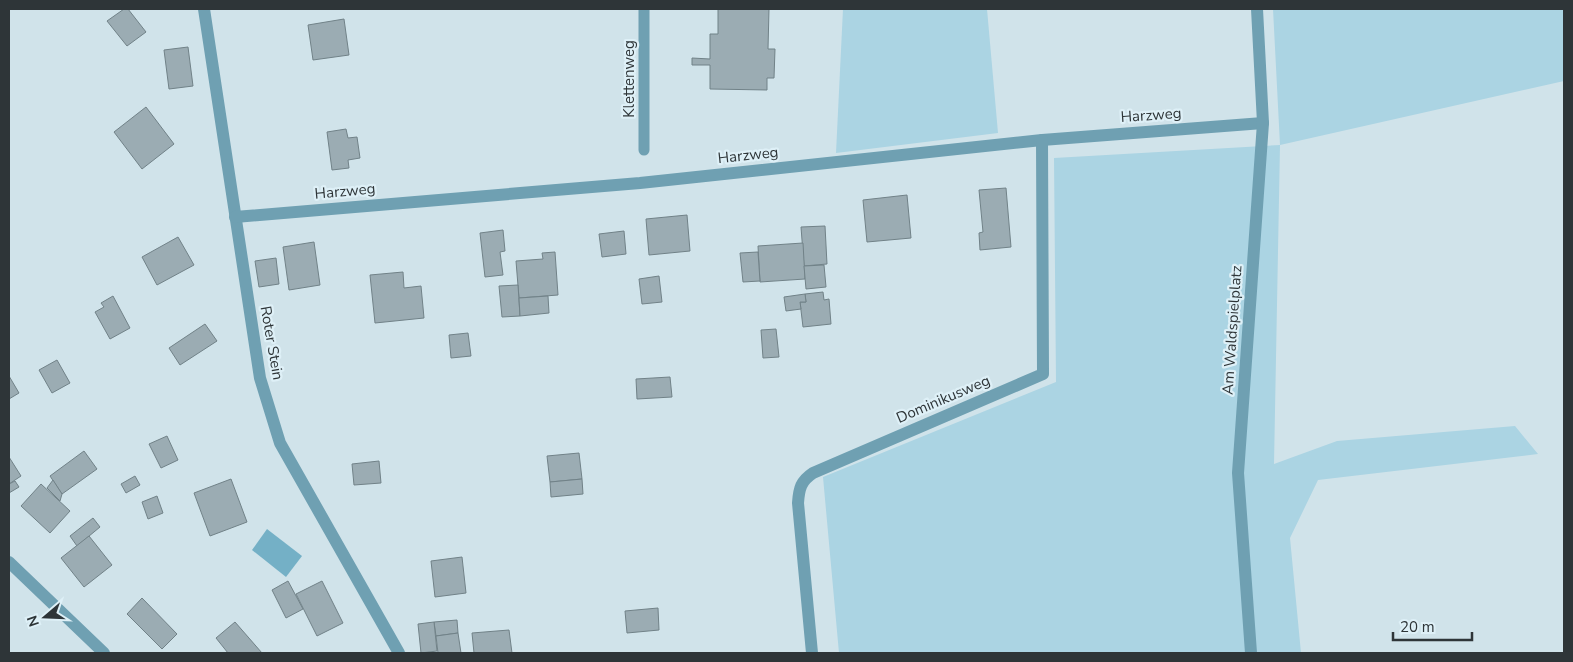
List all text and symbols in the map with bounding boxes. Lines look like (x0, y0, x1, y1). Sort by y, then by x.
street label: Klettenweg (619, 40, 639, 118)
street label: Harzweg (1120, 103, 1182, 127)
street label: Harzweg (717, 142, 779, 168)
street label: Harzweg (314, 178, 376, 204)
street label: Am Waldspielplatz (1218, 265, 1246, 395)
street label: Roter Stein (256, 304, 288, 382)
street label: Dominikusweg (893, 370, 993, 428)
north arrow (20, 592, 70, 642)
scale bar (1393, 610, 1472, 642)
text: N (22, 613, 44, 629)
text: 20 m (1400, 617, 1435, 637)

